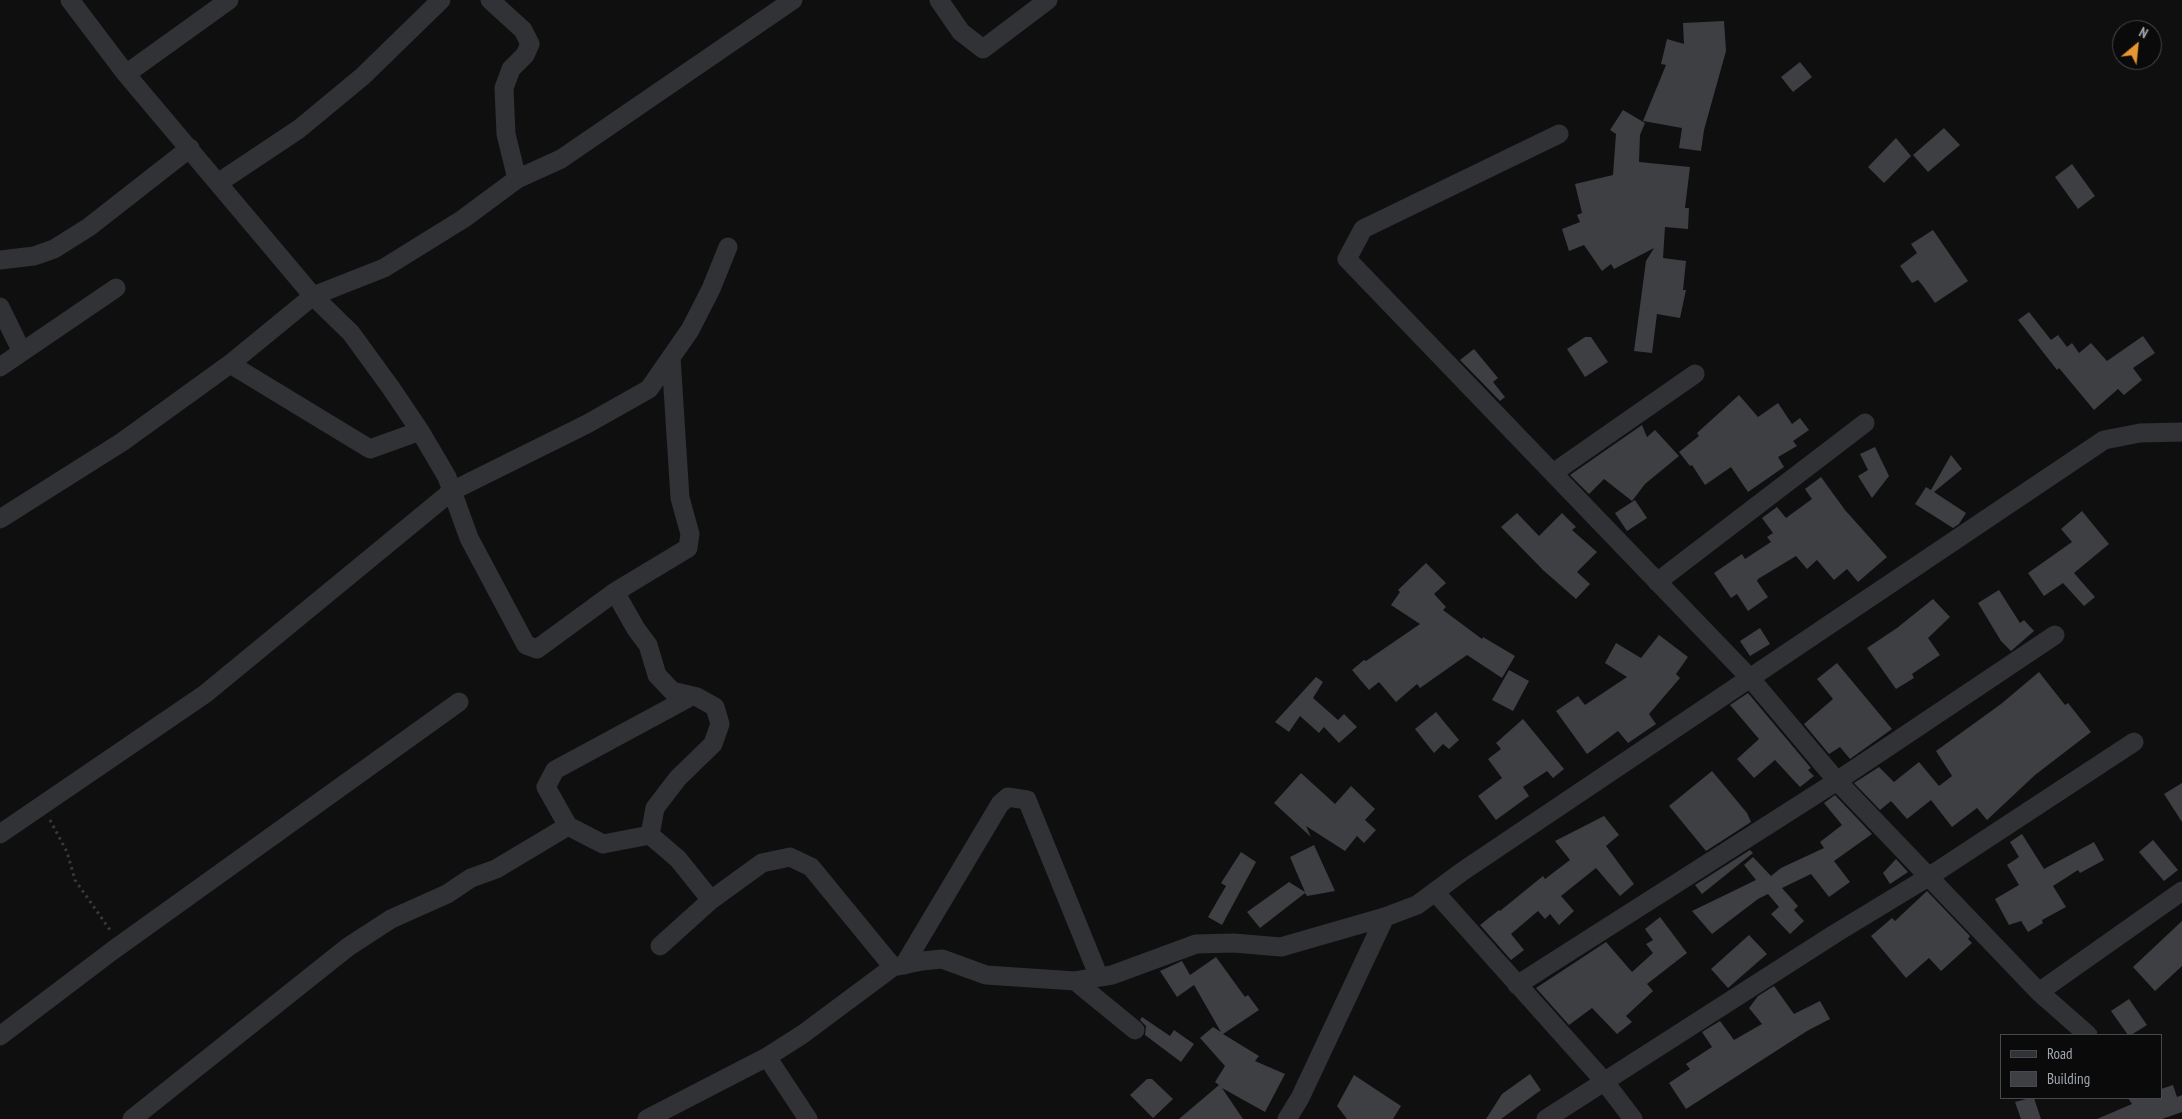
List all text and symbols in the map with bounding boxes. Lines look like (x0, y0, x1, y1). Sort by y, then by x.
north arrow (2112, 20, 2162, 70)
text: N (2136, 23, 2151, 42)
legend (2000, 1034, 2162, 1099)
text: Road (2047, 1044, 2073, 1063)
text: Building (2047, 1069, 2090, 1088)

